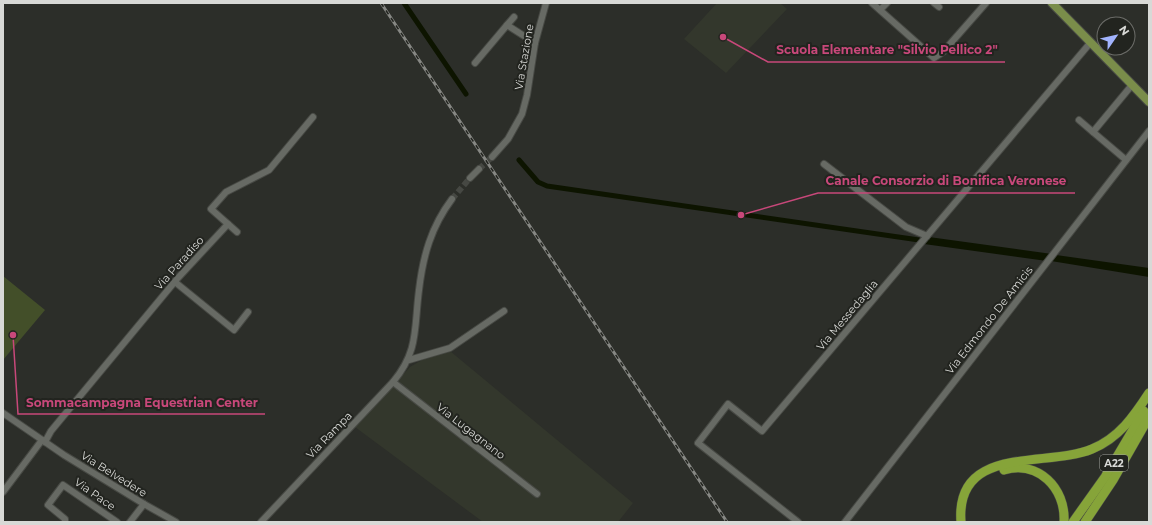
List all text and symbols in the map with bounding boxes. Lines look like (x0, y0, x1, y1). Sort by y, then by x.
north arrow (1096, 16, 1136, 56)
street label: Via Stazione (511, 23, 537, 91)
text: N (1116, 23, 1133, 38)
callout: Scuola Elementare "Silvio Pellico 2" (768, 38, 1005, 62)
text: Scuola Elementare "Silvio Pellico 2" (776, 42, 998, 57)
callout: Canale Consorzio di Bonifica Veronese (818, 169, 1075, 193)
text: Canale Consorzio di Bonifica Veronese (826, 173, 1067, 188)
street label: Via Paradiso (151, 233, 207, 293)
street label: Via Edmondo De Amicis (942, 263, 1036, 377)
street label: Via Messedaglia (813, 277, 881, 353)
callout: Sommacampagna Equestrian Center (18, 390, 265, 414)
text: Sommacampagna Equestrian Center (26, 395, 258, 410)
street label: Via Lugagnano (434, 400, 508, 462)
street label: Via Rampa (303, 409, 355, 461)
street label: Via Belvedere (78, 448, 150, 500)
road number: A22 (1100, 455, 1128, 471)
street label: Via Pace (72, 475, 118, 513)

